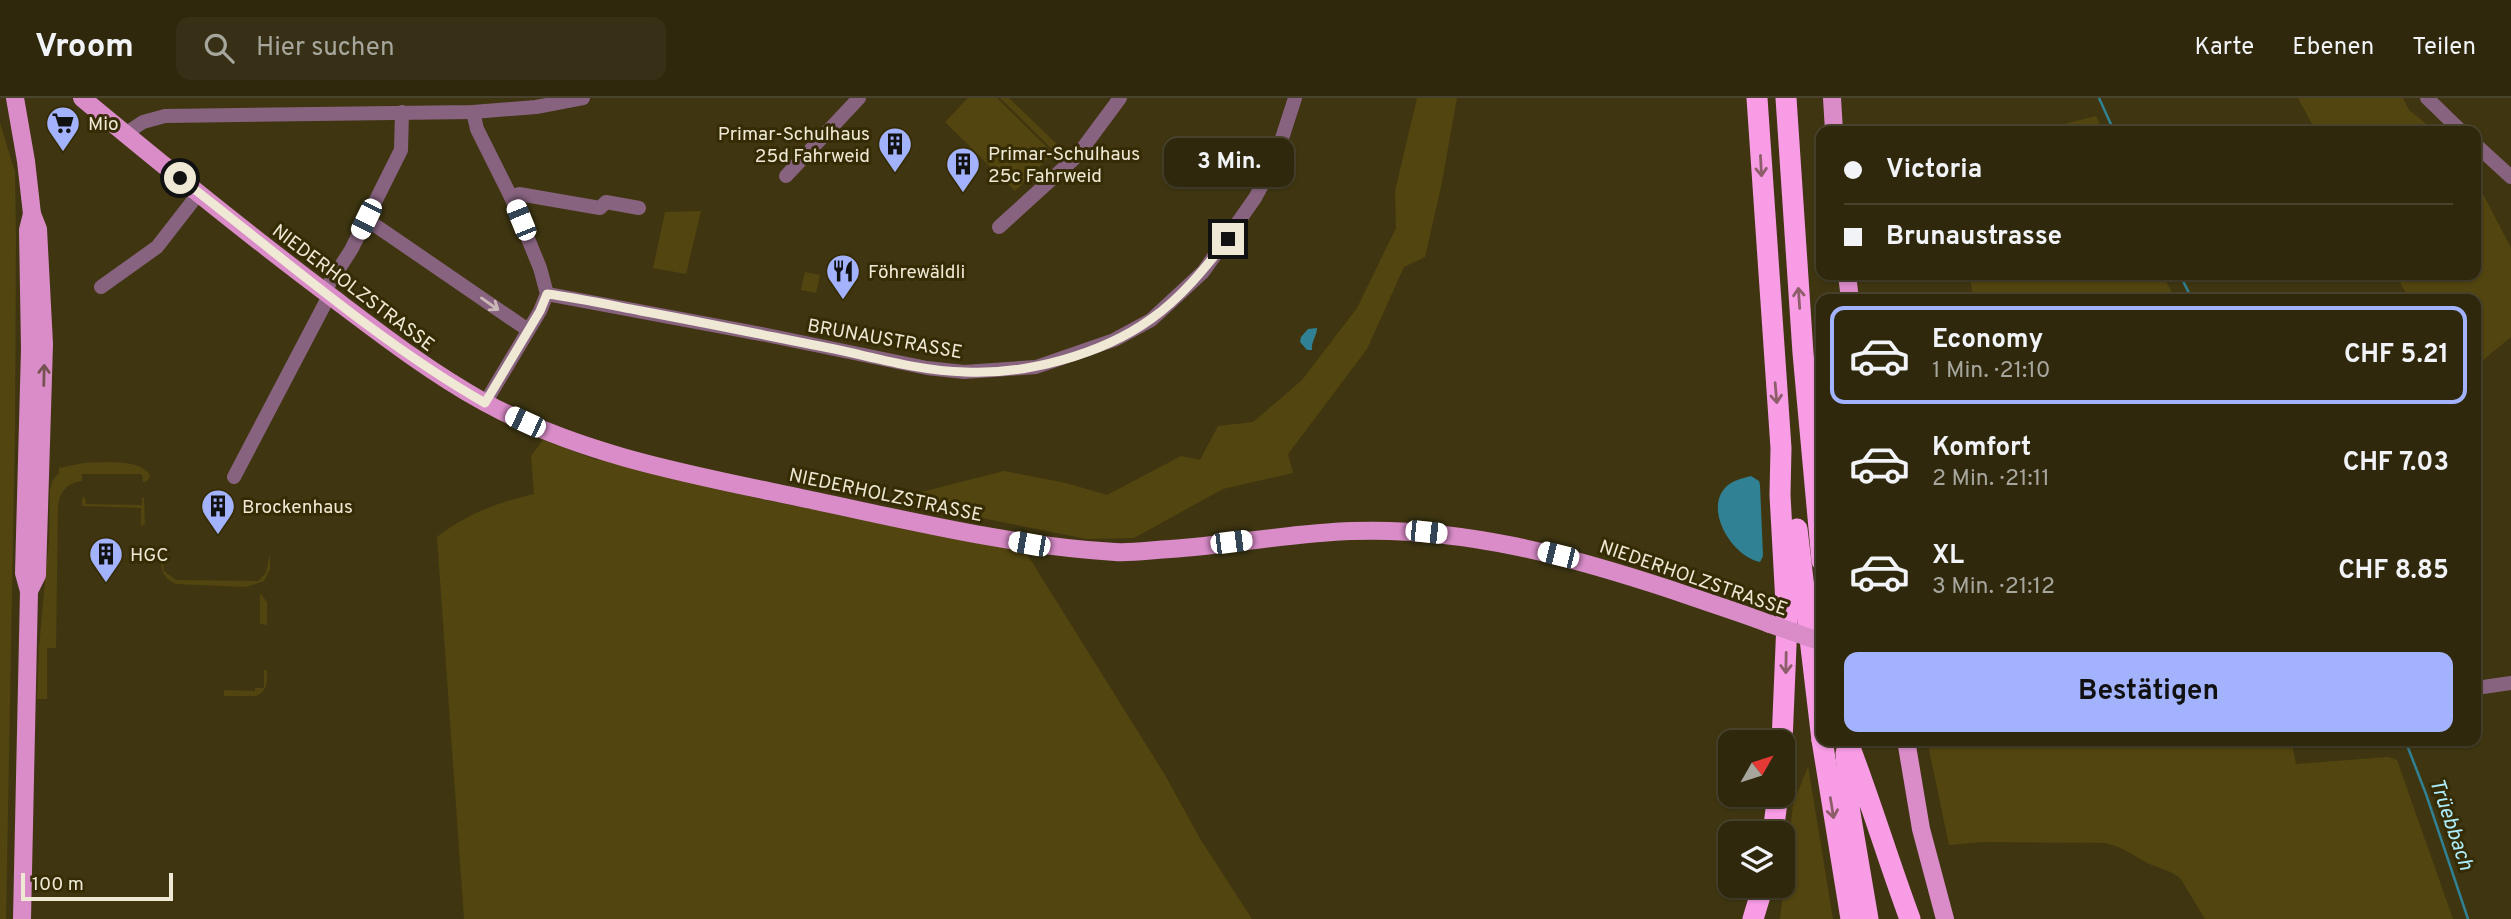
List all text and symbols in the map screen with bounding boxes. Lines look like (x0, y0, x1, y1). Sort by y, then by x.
search box (176, 17, 666, 80)
text: Vroom (35, 27, 134, 69)
icon: search (200, 29, 238, 67)
text: Hier suchen (256, 32, 395, 65)
text: Karte (2194, 33, 2254, 63)
text: Ebenen (2292, 33, 2374, 63)
text: Teilen (2412, 33, 2476, 63)
supermarket icon: Mio (44, 104, 82, 153)
place label: Mio (88, 113, 119, 137)
place label: Primar-Schulhaus 25d Fahrweid (718, 123, 870, 169)
building icon: Primar-Schulhaus 25d Fahrweid (876, 125, 914, 174)
callout: 3 Min. (1163, 138, 1293, 186)
place label: Primar-Schulhaus 25c Fahrweid (988, 143, 1140, 189)
building icon: Primar-Schulhaus 25c Fahrweid (944, 145, 982, 194)
text: 3 Min. (1197, 148, 1261, 177)
one-way arrow (1754, 154, 1767, 177)
text: Victoria (1886, 154, 1982, 187)
route start (164, 162, 196, 194)
car (348, 196, 385, 242)
car (504, 197, 539, 243)
street label: NIEDERHOLZSTRASSE (267, 220, 439, 358)
text: Brunaustrasse (1886, 221, 2062, 254)
route end (1212, 223, 1244, 255)
restaurant icon: Föhrewäldli (824, 252, 862, 301)
place label: Föhrewäldli (868, 261, 965, 285)
one-way arrow (1792, 286, 1805, 309)
one-way arrow (480, 297, 499, 311)
street label: BRUNAUSTRASSE (805, 315, 964, 365)
icon: car (1848, 324, 1911, 387)
text: Economy (1932, 324, 2043, 357)
text: CHF 5.21 (2344, 339, 2449, 372)
text: 1 Min. · 21:10 (1932, 357, 2051, 386)
one-way arrow (37, 364, 50, 387)
one-way arrow (1770, 381, 1783, 404)
car (502, 404, 549, 440)
icon: car (1848, 432, 1911, 495)
text: Komfort (1932, 432, 2031, 465)
text: CHF 7.03 (2343, 447, 2449, 480)
street label: NIEDERHOLZSTRASSE (786, 464, 985, 528)
text: 2 Min. · 21:11 (1932, 465, 2050, 494)
building icon: Brockenhaus (199, 487, 237, 536)
place label: Brockenhaus (242, 496, 353, 520)
car (1405, 519, 1448, 545)
car (1209, 529, 1254, 555)
car (1007, 530, 1052, 558)
building icon: HGC (87, 535, 125, 584)
street label: NIEDERHOLZSTRASSE (1596, 535, 1791, 622)
car (1536, 540, 1581, 570)
icon: car (1848, 540, 1911, 603)
text: XL (1932, 540, 1964, 573)
place label: HGC (130, 544, 169, 568)
text: CHF 8.85 (2338, 555, 2449, 588)
text: 3 Min. · 21:12 (1932, 573, 2055, 602)
one-way arrow (1779, 652, 1793, 675)
button: Bestätigen (1844, 652, 2453, 732)
north arrow (1718, 730, 1796, 807)
map controls (1718, 730, 1795, 898)
water label: Trüebbach (2422, 775, 2479, 875)
one-way arrow (1826, 796, 1839, 819)
button: layers (1718, 821, 1795, 898)
scale bar (21, 870, 173, 902)
text: 100 m (32, 873, 84, 897)

